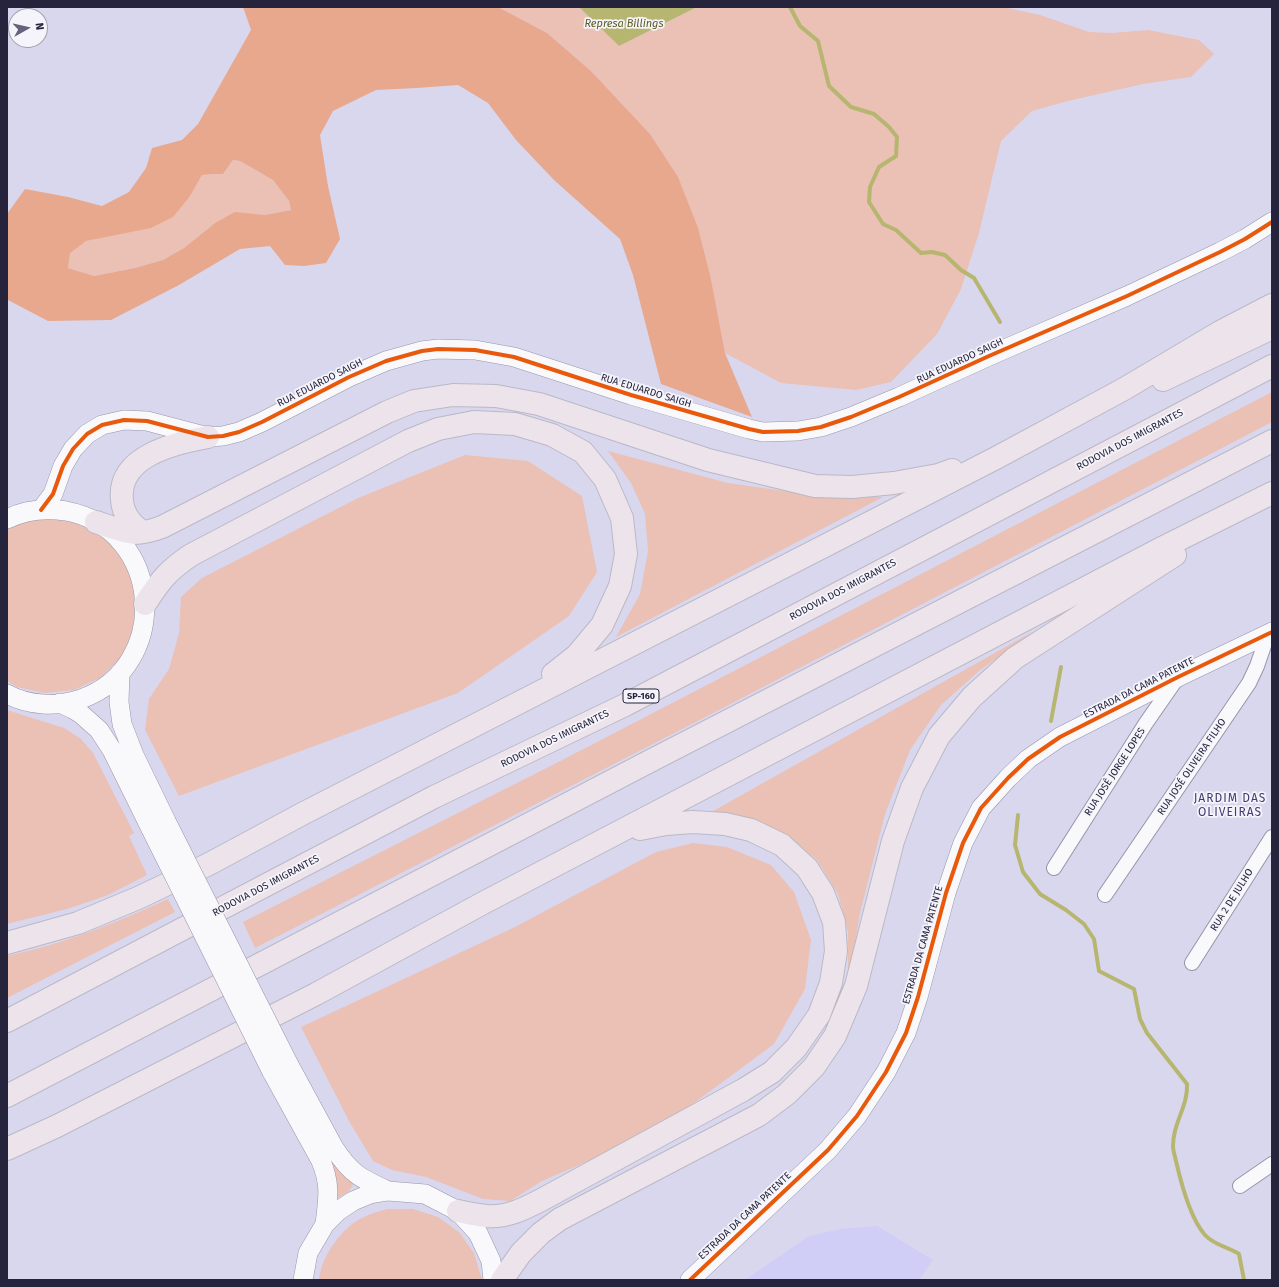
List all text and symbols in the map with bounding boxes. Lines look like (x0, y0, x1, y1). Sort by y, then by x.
north arrow (8, 8, 48, 48)
water label: Represa Billings (584, 17, 664, 31)
text: N (32, 22, 46, 31)
street label: RUA EDUARDO SAIGH (915, 336, 1005, 386)
street label: RUA EDUARDO SAIGH (275, 356, 365, 410)
street label: RUA EDUARDO SAIGH (599, 371, 693, 411)
street label: RODOVIA DOS IMIGRANTES (1075, 407, 1185, 473)
street label: RODOVIA DOS IMIGRANTES (788, 557, 898, 623)
street label: ESTRADA DA CAMA PATENTE (1082, 655, 1196, 721)
road number: SP-160 (623, 689, 659, 703)
street label: RODOVIA DOS IMIGRANTES (499, 708, 611, 770)
street label: RUA JOSÉ OLIVEIRA FILHO (1155, 716, 1229, 818)
street label: RUA JOSÉ JORGE LOPES (1082, 726, 1148, 818)
district label: JARDIM DAS OLIVEIRAS (1194, 792, 1266, 820)
street label: RODOVIA DOS IMIGRANTES (211, 853, 321, 919)
street label: RUA 2 DE JULHO (1208, 867, 1256, 933)
street label: ESTRADA DA CAMA PATENTE (900, 884, 946, 1006)
street label: ESTRADA DA CAMA PATENTE (696, 1170, 794, 1262)

